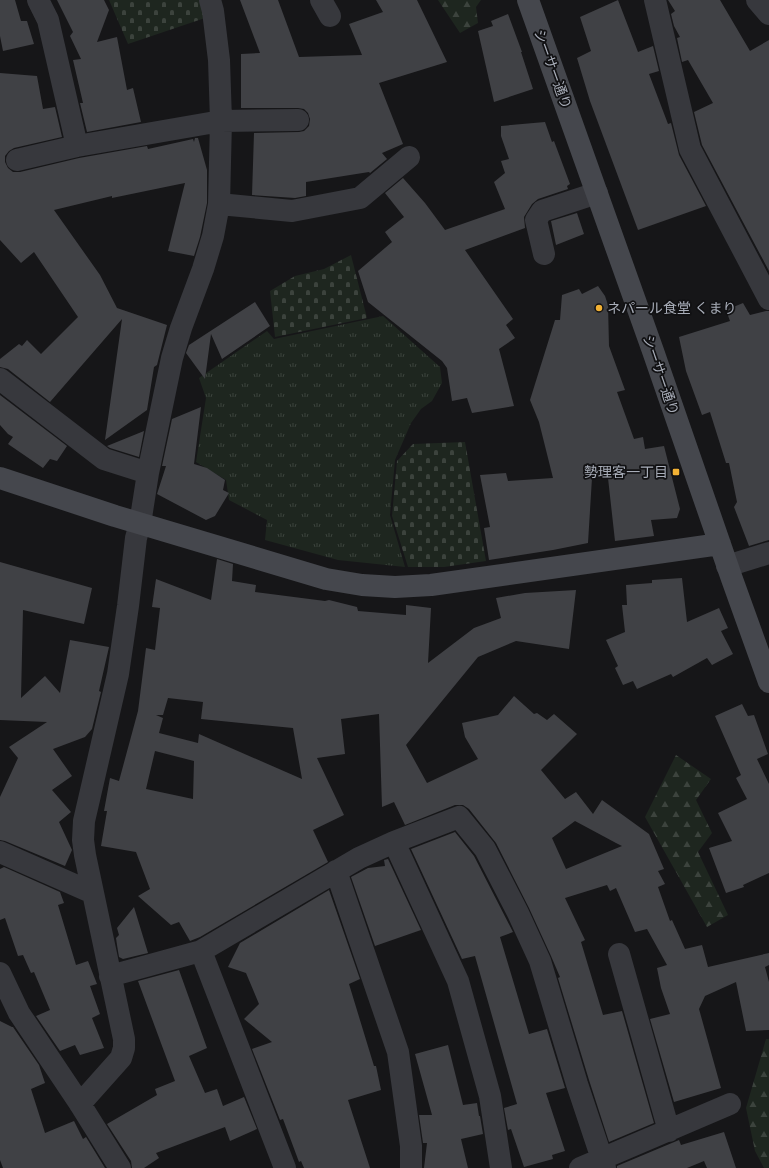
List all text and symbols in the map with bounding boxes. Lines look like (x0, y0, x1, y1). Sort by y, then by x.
street label: シーサー通り (531, 27, 575, 111)
place label: ネパール食堂 くまり (607, 300, 736, 316)
marker: ネパール食堂 くまり (594, 303, 604, 313)
street label: シーサー通り (640, 333, 682, 417)
place label: 勢理客一丁目 (584, 464, 668, 480)
marker: 勢理客一丁目 (671, 467, 681, 477)

